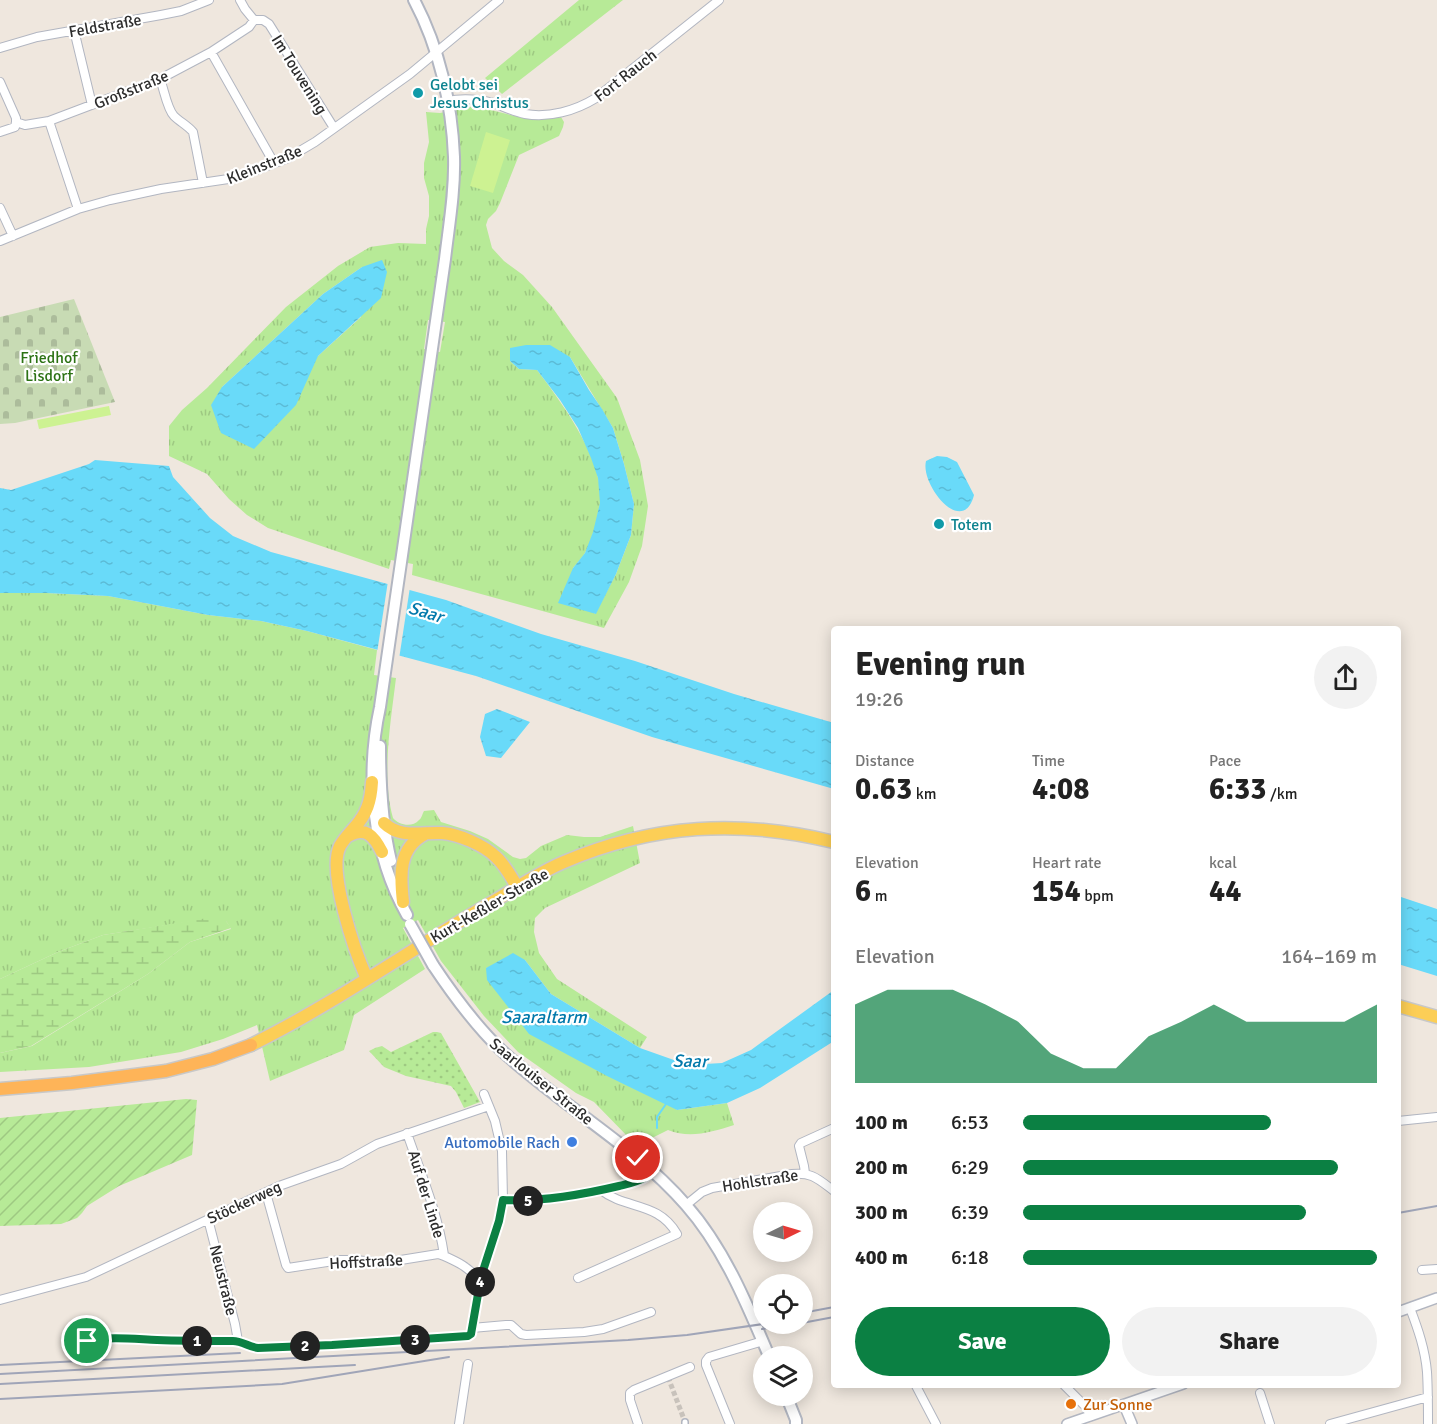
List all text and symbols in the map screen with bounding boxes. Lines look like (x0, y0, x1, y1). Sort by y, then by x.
street label: Feldstraße (67, 10, 143, 42)
street label: Im Touvening (267, 31, 331, 118)
street label: Fort Rauch (590, 45, 661, 106)
street label: Großstraße (91, 66, 172, 114)
place label: Gelobt sei Jesus Christus (430, 75, 529, 113)
marker: Gelobt sei Jesus Christus (411, 86, 425, 100)
street label: Kleinstraße (224, 141, 305, 189)
park label: Friedhof Lisdorf (20, 348, 78, 386)
place label: Totem (951, 515, 992, 535)
marker: Totem (932, 517, 946, 531)
water label: Saar (406, 596, 448, 628)
text: Evening run (855, 644, 1025, 685)
button: share (1314, 646, 1377, 709)
text: 19:26 (855, 687, 904, 712)
text: Distance (855, 751, 915, 771)
text: Time (1032, 751, 1065, 771)
text: Pace (1209, 751, 1241, 771)
text: 0.63 (855, 771, 912, 808)
text: 4:08 (1032, 771, 1089, 808)
text: 6:33 (1209, 771, 1266, 808)
text: km (912, 784, 937, 804)
text: /km (1266, 784, 1298, 804)
text: Elevation (855, 853, 919, 873)
text: Heart rate (1032, 853, 1101, 873)
text: kcal (1209, 853, 1237, 873)
street label: Kurt-Keßler-Straße (427, 864, 552, 948)
text: 6 (855, 873, 871, 910)
text: 154 (1032, 873, 1081, 910)
text: 44 (1209, 873, 1241, 910)
text: m (871, 886, 887, 906)
text: bpm (1081, 886, 1114, 906)
text: Elevation (855, 944, 935, 969)
text: 164–169 m (1281, 944, 1377, 969)
water label: Saaraltarm (501, 1006, 587, 1028)
street label: Saarlouiser Straße (485, 1034, 597, 1130)
water label: Saar (672, 1050, 710, 1072)
text: 100 m (855, 1110, 908, 1135)
text: 6:53 (951, 1110, 989, 1135)
pin (612, 1132, 663, 1183)
place label: Automobile Rach (444, 1133, 560, 1153)
marker: Automobile Rach (565, 1135, 579, 1149)
icon: check (621, 1141, 654, 1174)
street label: Auf der Linde (403, 1148, 449, 1241)
text: 200 m (855, 1155, 908, 1180)
text: 6:29 (951, 1155, 989, 1180)
street label: Hohlstraße (721, 1165, 800, 1197)
street label: Stöckerweg (204, 1177, 285, 1229)
pin: 5 (513, 1186, 543, 1216)
text: 5 (524, 1191, 532, 1211)
text: 300 m (855, 1200, 908, 1225)
text: 6:39 (951, 1200, 989, 1225)
north arrow (753, 1202, 813, 1262)
map controls (753, 1202, 813, 1406)
street label: Neustraße (205, 1243, 241, 1318)
text: 400 m (855, 1245, 908, 1270)
text: 6:18 (951, 1245, 989, 1270)
street label: Hoffstraße (329, 1250, 403, 1274)
pin: 4 (465, 1267, 495, 1297)
text: 4 (476, 1272, 484, 1292)
button: locate (753, 1274, 813, 1334)
button: Save (855, 1307, 1110, 1376)
button: Share (1122, 1307, 1377, 1376)
pin (61, 1315, 112, 1366)
icon: arrive (70, 1324, 103, 1357)
pin: 3 (400, 1325, 430, 1355)
pin: 1 (182, 1326, 212, 1356)
text: 3 (411, 1330, 419, 1350)
text: 1 (193, 1331, 201, 1351)
pin: 2 (290, 1331, 320, 1361)
text: 2 (301, 1336, 309, 1356)
button: layers (753, 1346, 813, 1406)
place label: Zur Sonne (1083, 1395, 1152, 1415)
marker: Zur Sonne (1064, 1397, 1078, 1411)

